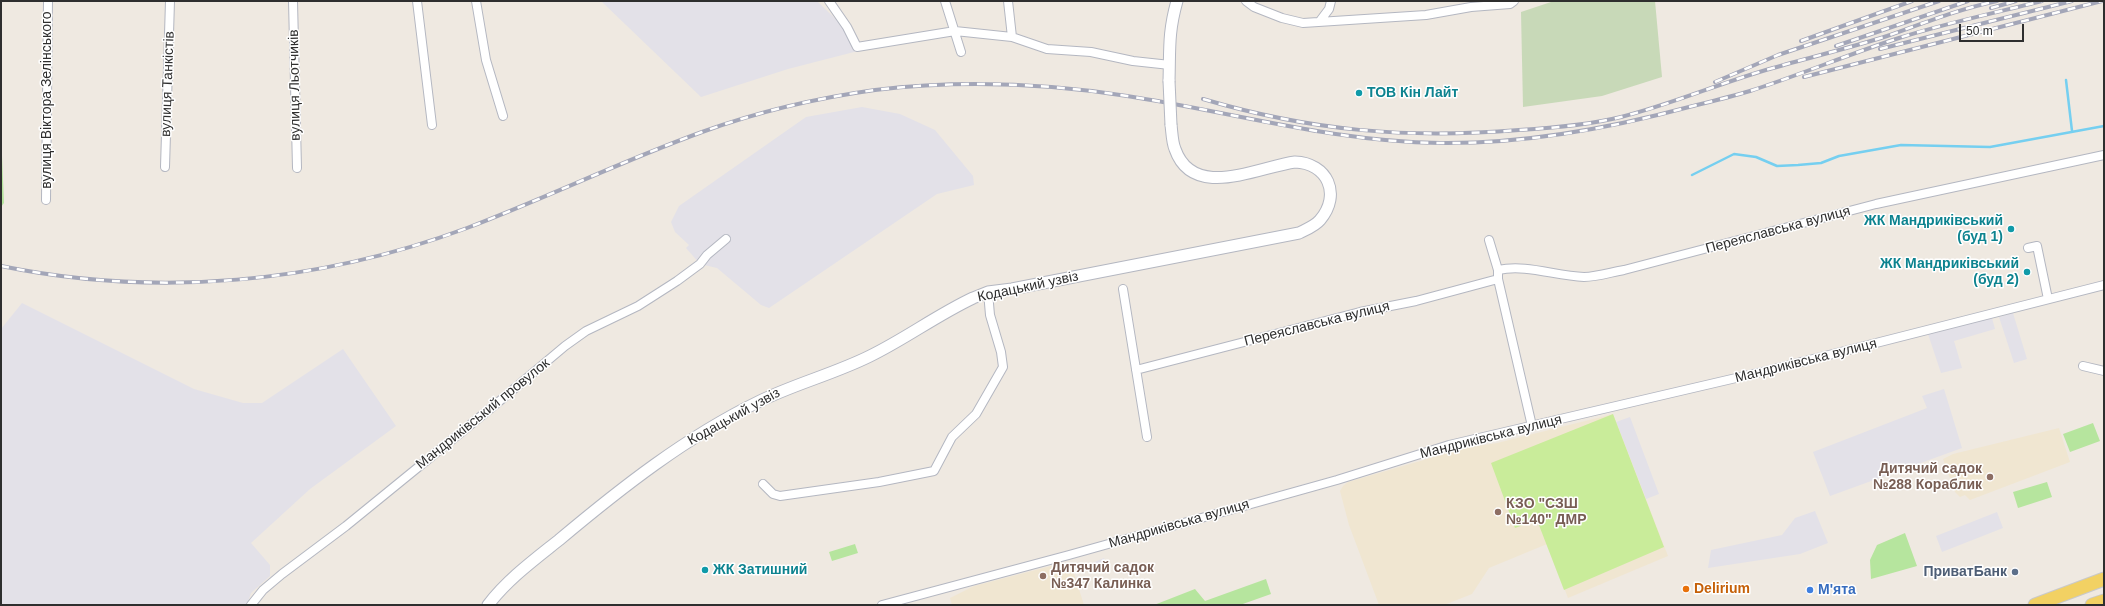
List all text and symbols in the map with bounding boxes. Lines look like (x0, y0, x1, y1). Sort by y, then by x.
street label: вулиця Віктора Зелінського (39, 11, 55, 189)
scale bar (1961, 16, 2026, 42)
text: 50 m (1966, 24, 1993, 38)
street label: вулиця Льотчиків (286, 29, 304, 141)
street label: вулиця Танкістів (158, 31, 178, 137)
place label: ТОВ Кін Лайт (1367, 85, 1458, 101)
marker: ТОВ Кін Лайт (1354, 88, 1364, 98)
street label: Переяславська вулиця (1704, 203, 1852, 257)
place label: ЖК Мандриківський (буд 1) (1864, 213, 2003, 246)
marker: ЖК Мандриківський (буд 1) (2006, 224, 2016, 234)
place label: ЖК Мандриківський (буд 2) (1880, 256, 2019, 288)
marker: ЖК Мандриківський (буд 2) (2022, 267, 2032, 277)
street label: Кодацький узвіз (976, 268, 1080, 306)
street label: Переяславська вулиця (1243, 298, 1391, 350)
street label: Мандриківська вулиця (1733, 335, 1879, 387)
street label: Мандриківський провулок (413, 355, 553, 473)
street label: Кодацький узвіз (685, 385, 783, 449)
street label: Мандриківська вулиця (1418, 411, 1564, 463)
place label: Дитячий садок №288 Кораблик (1873, 461, 1982, 494)
marker: Дитячий садок №288 Кораблик (1985, 472, 1995, 482)
street label: Мандриківська вулиця (1107, 496, 1251, 552)
place label: КЗО "СЗШ №140" ДМР (1506, 496, 1586, 528)
marker: КЗО "СЗШ №140" ДМР (1493, 507, 1503, 517)
place label: Дитячий садок №347 Калинка (1051, 560, 1154, 592)
place label: ЖК Затишний (713, 562, 807, 578)
place label: ПриватБанк (1923, 564, 2007, 580)
marker: ЖК Затишний (700, 565, 710, 575)
marker: ПриватБанк (2010, 567, 2020, 577)
marker: Дитячий садок №347 Калинка (1038, 571, 1048, 581)
place label: Delirium (1694, 581, 1750, 597)
place label: М'ята (1818, 582, 1856, 598)
marker: Delirium (1681, 584, 1691, 594)
marker: М'ята (1805, 585, 1815, 595)

